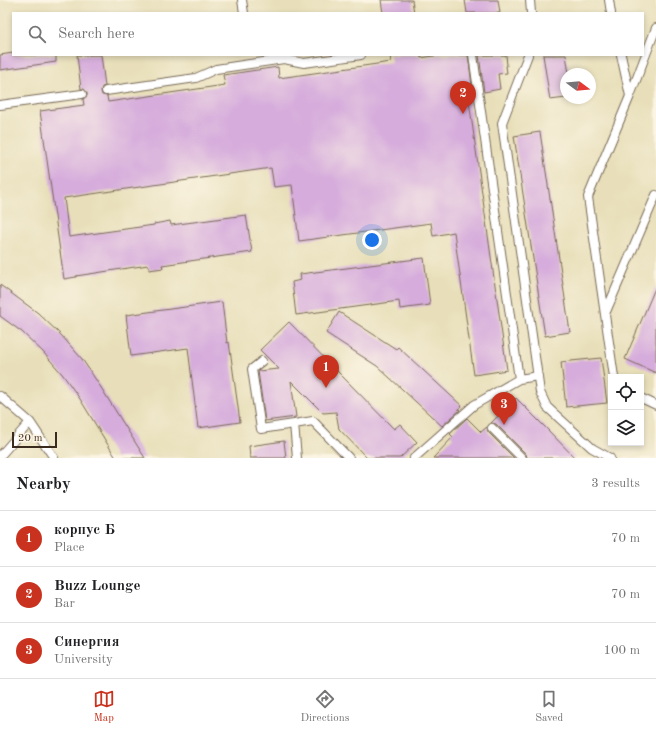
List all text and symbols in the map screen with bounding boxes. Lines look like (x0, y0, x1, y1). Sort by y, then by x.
search box (12, 12, 644, 56)
icon: search (26, 23, 48, 45)
text: Search here (58, 27, 135, 42)
north arrow (560, 68, 596, 104)
pin: 2 (450, 81, 476, 114)
your location (362, 230, 382, 250)
pin: 1 (313, 355, 339, 388)
map controls (608, 374, 644, 446)
button: locate (608, 374, 644, 410)
pin: 3 (491, 392, 517, 425)
button: layers (608, 410, 644, 446)
scale bar (12, 430, 57, 449)
text: 20 m (18, 433, 43, 444)
text: Nearby (16, 476, 71, 493)
text: 3 results (591, 477, 640, 490)
text: корпус Б (54, 523, 115, 538)
text: 1 (25, 532, 33, 545)
text: 70 m (611, 532, 640, 545)
text: Place (54, 541, 84, 554)
text: Buzz Lounge (54, 579, 141, 594)
text: 2 (25, 588, 33, 601)
text: 70 m (611, 588, 640, 601)
text: Bar (54, 597, 75, 610)
text: Синергия (54, 635, 119, 650)
text: 3 (25, 644, 33, 657)
text: 100 m (603, 644, 640, 657)
text: University (54, 653, 113, 666)
tab: Map (93, 688, 115, 726)
tab: Directions (301, 688, 349, 726)
tab: Saved (535, 688, 563, 726)

